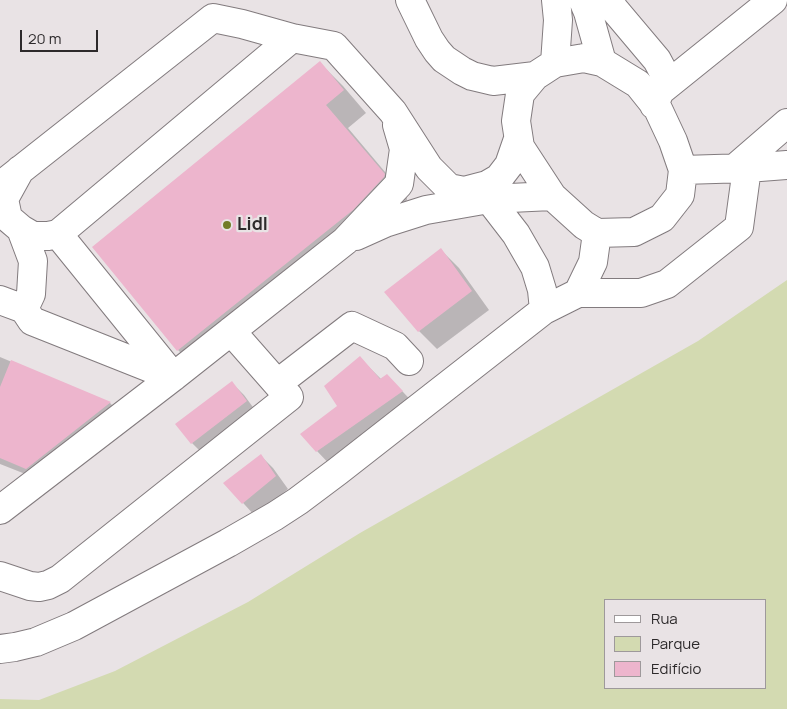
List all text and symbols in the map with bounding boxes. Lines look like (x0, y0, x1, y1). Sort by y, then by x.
scale bar (22, 20, 100, 52)
text: 20 m (28, 28, 61, 49)
place label: Lidl (237, 214, 268, 236)
marker: Lidl (221, 219, 233, 231)
legend (604, 599, 767, 689)
text: Rua (651, 608, 678, 629)
text: Parque (651, 633, 700, 654)
text: Edifício (651, 658, 701, 679)

